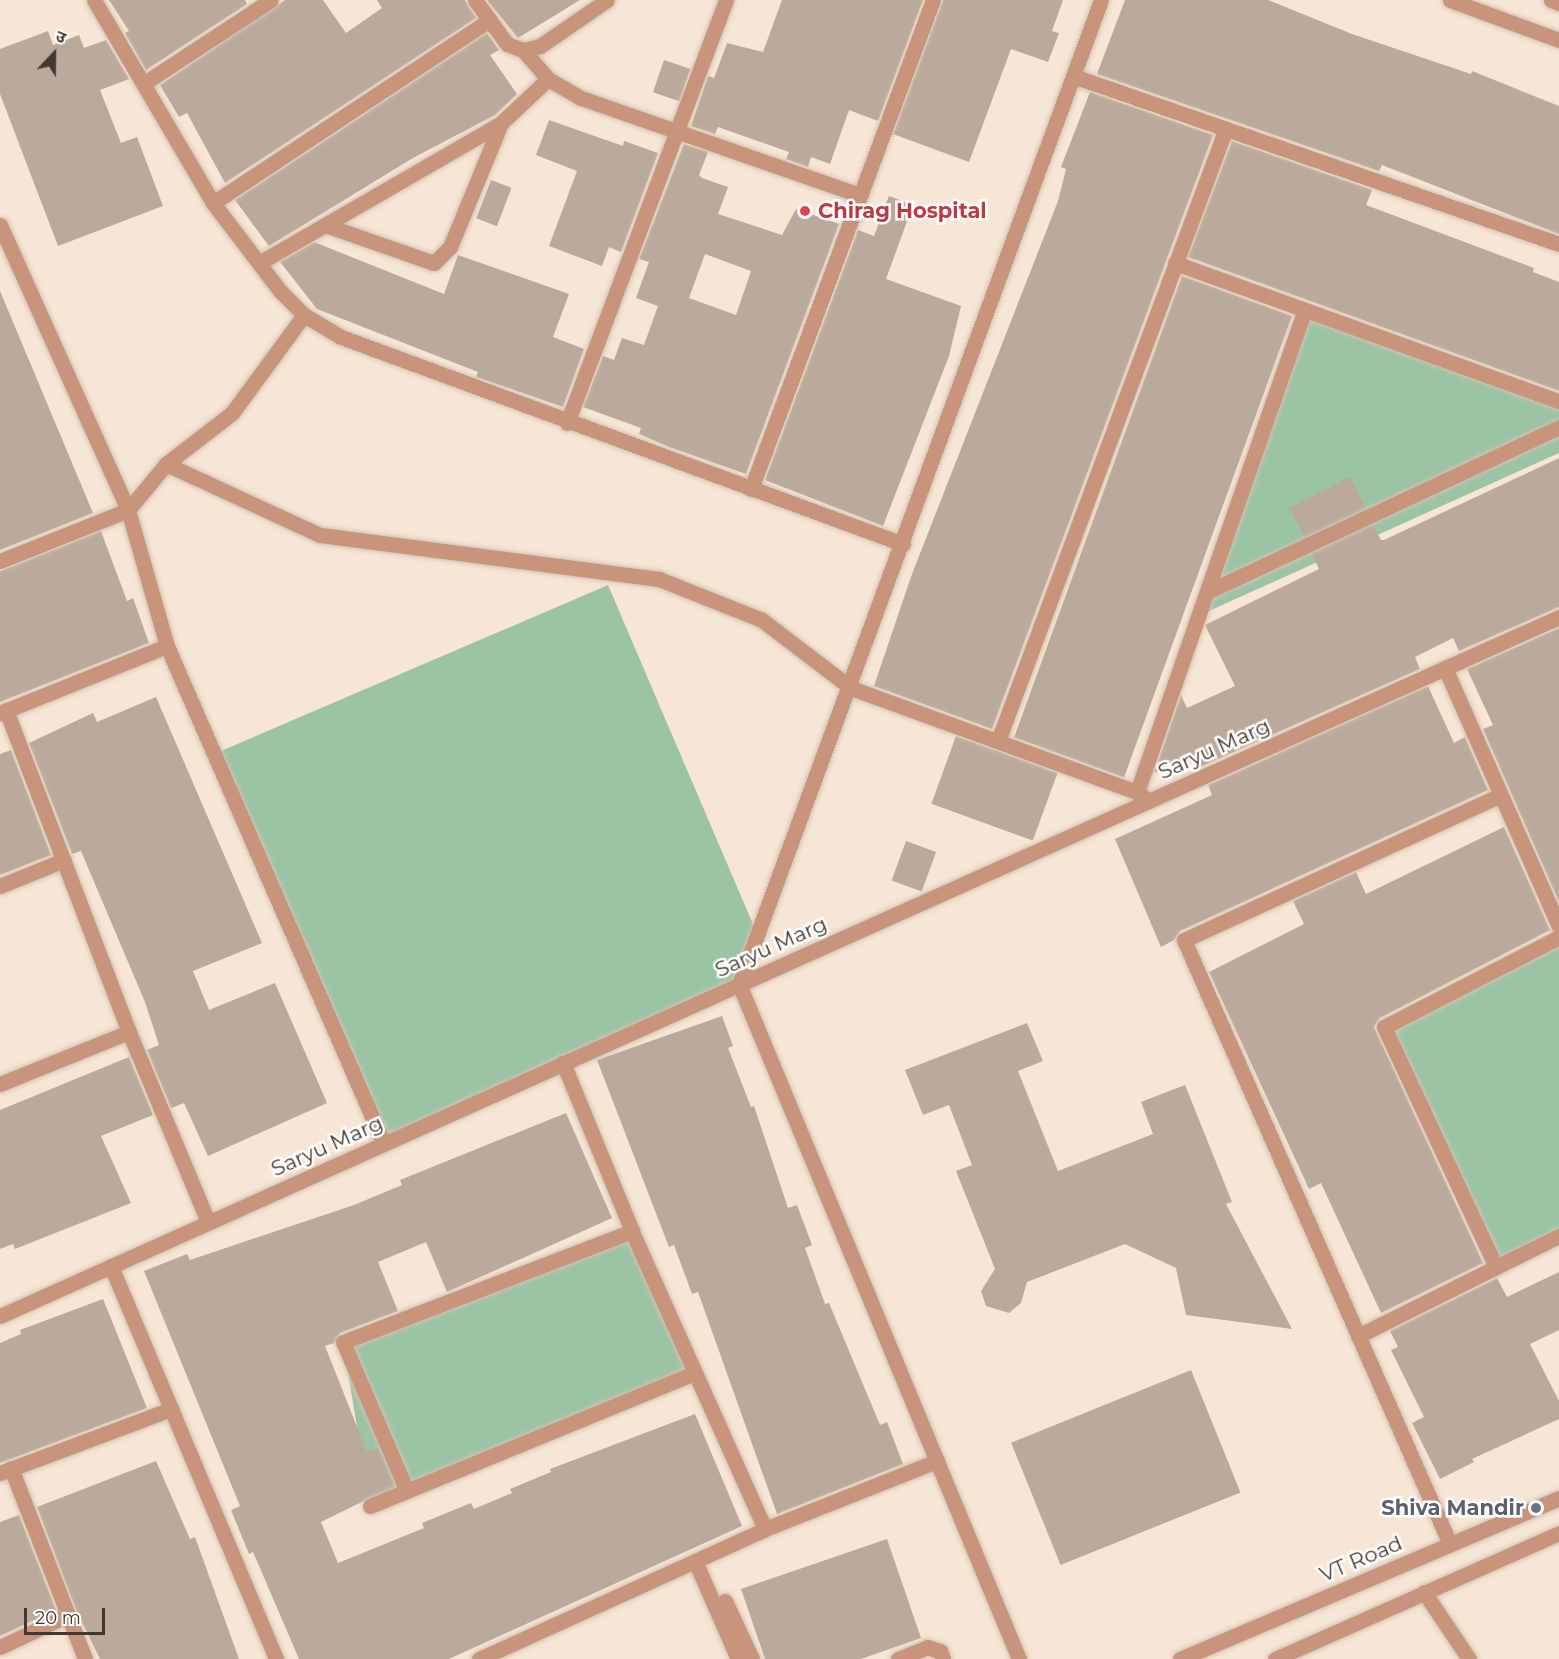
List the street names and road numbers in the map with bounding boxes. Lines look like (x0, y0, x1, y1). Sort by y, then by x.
street label: Saryu Marg (1154, 713, 1274, 785)
street label: Saryu Marg (711, 911, 831, 983)
street label: Saryu Marg (267, 1110, 387, 1182)
street label: VT Road (1316, 1530, 1406, 1588)

